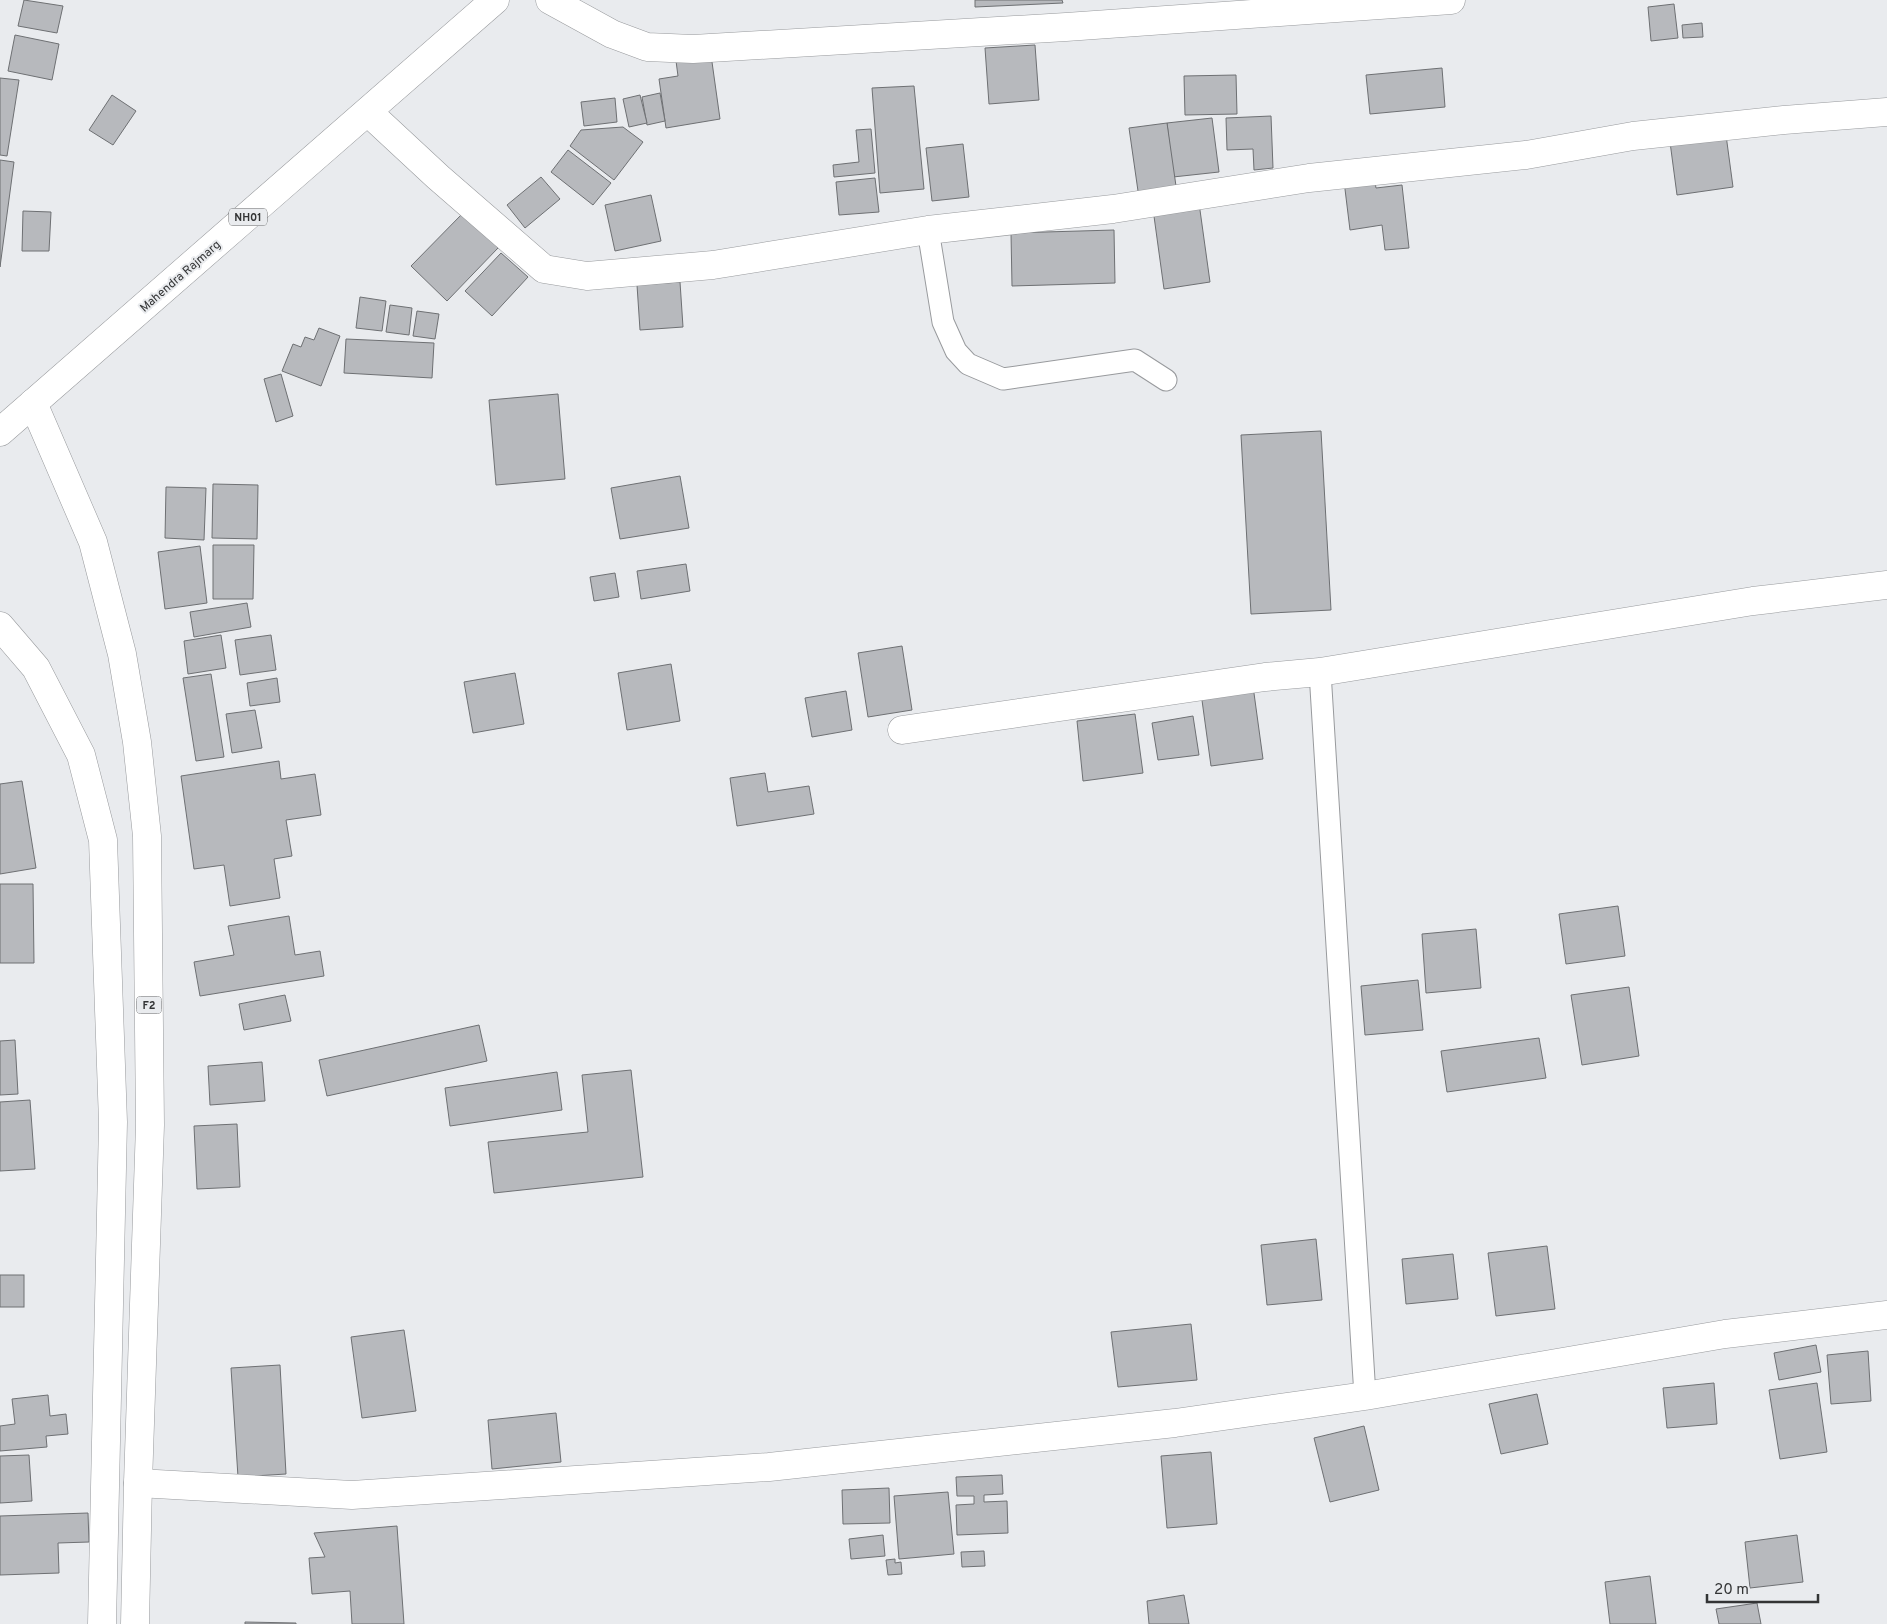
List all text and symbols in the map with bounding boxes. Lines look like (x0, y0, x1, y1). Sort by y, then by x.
road number: NH01 (229, 208, 267, 226)
street label: Mahendra Rajmarg (137, 237, 224, 316)
road number: F2 (136, 996, 162, 1014)
scale bar (1707, 1572, 1818, 1604)
text: 20 m (1714, 1581, 1749, 1600)

